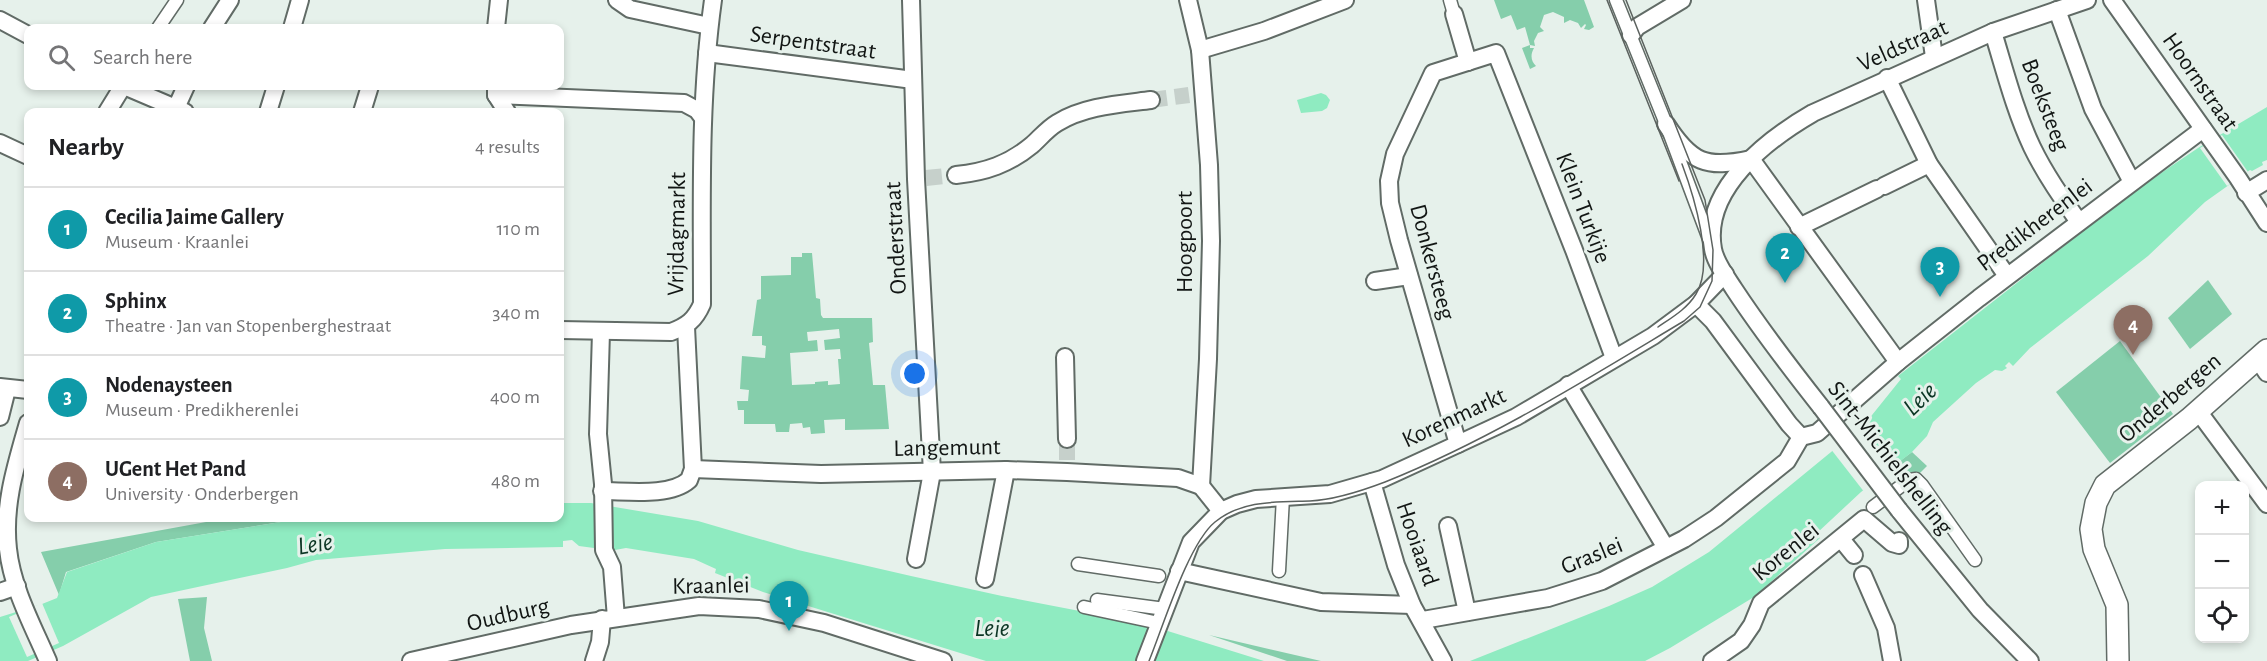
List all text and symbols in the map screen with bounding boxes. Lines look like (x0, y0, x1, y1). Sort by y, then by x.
street label: Veldstraat (1854, 15, 1952, 76)
street label: Serpentstraat (749, 22, 878, 64)
search box (24, 24, 564, 90)
street label: Hoornstraat (2158, 29, 2243, 136)
icon: search (45, 41, 78, 74)
text: Search here (93, 46, 192, 68)
street label: Boeksteeg (2017, 56, 2074, 155)
text: Nearby (48, 134, 124, 160)
text: 4 results (475, 137, 540, 157)
street label: Klein Turkije (1551, 149, 1615, 267)
street label: Vrijdagmarkt (664, 171, 690, 296)
street label: Predikherenlei (1973, 174, 2097, 276)
street label: Onderstraat (881, 181, 911, 295)
street label: Hoogpoort (1173, 191, 1197, 293)
street label: Donkersteeg (1405, 202, 1459, 323)
text: Cecilia Jaime Gallery (105, 206, 284, 228)
text: 1 (64, 219, 71, 239)
text: 110 m (496, 219, 540, 239)
text: Museum · Kraanlei (105, 232, 249, 252)
pin: 2 (1766, 234, 1804, 283)
pin: 3 (1920, 248, 1960, 297)
text: Sphinx (105, 290, 167, 312)
text: 2 (63, 303, 72, 323)
text: 340 m (492, 303, 540, 323)
pin: 4 (2114, 306, 2152, 355)
text: Theatre · Jan van Stopenberghestraat (105, 316, 391, 336)
street label: Onderbergen (2114, 349, 2226, 447)
your location (900, 359, 929, 388)
text: Nodenaysteen (105, 374, 233, 396)
street label: Sint-Michielshelling (1823, 377, 1957, 539)
water label: Leie (1898, 377, 1942, 421)
street label: Korenmarkt (1398, 383, 1510, 452)
text: 3 (63, 387, 72, 407)
text: 400 m (490, 387, 540, 407)
text: Museum · Predikherenlei (105, 400, 299, 420)
street label: Langemunt (893, 435, 1001, 461)
text: UGent Het Pand (105, 458, 246, 480)
text: 4 (62, 471, 73, 491)
text: 480 m (491, 471, 540, 491)
map controls (2195, 481, 2249, 643)
button: + (2195, 481, 2249, 535)
text: University · Onderbergen (105, 484, 299, 504)
street label: Hooiaard (1391, 499, 1443, 589)
street label: Korenlei (1748, 518, 1824, 586)
water label: Leie (295, 528, 335, 560)
street label: Graslei (1558, 533, 1626, 579)
button: − (2195, 535, 2249, 589)
street label: Kraanlei (672, 573, 750, 599)
pin: 1 (770, 582, 808, 631)
button: locate (2195, 589, 2249, 643)
street label: Oudburg (465, 594, 552, 636)
water label: Leie (974, 615, 1010, 641)

